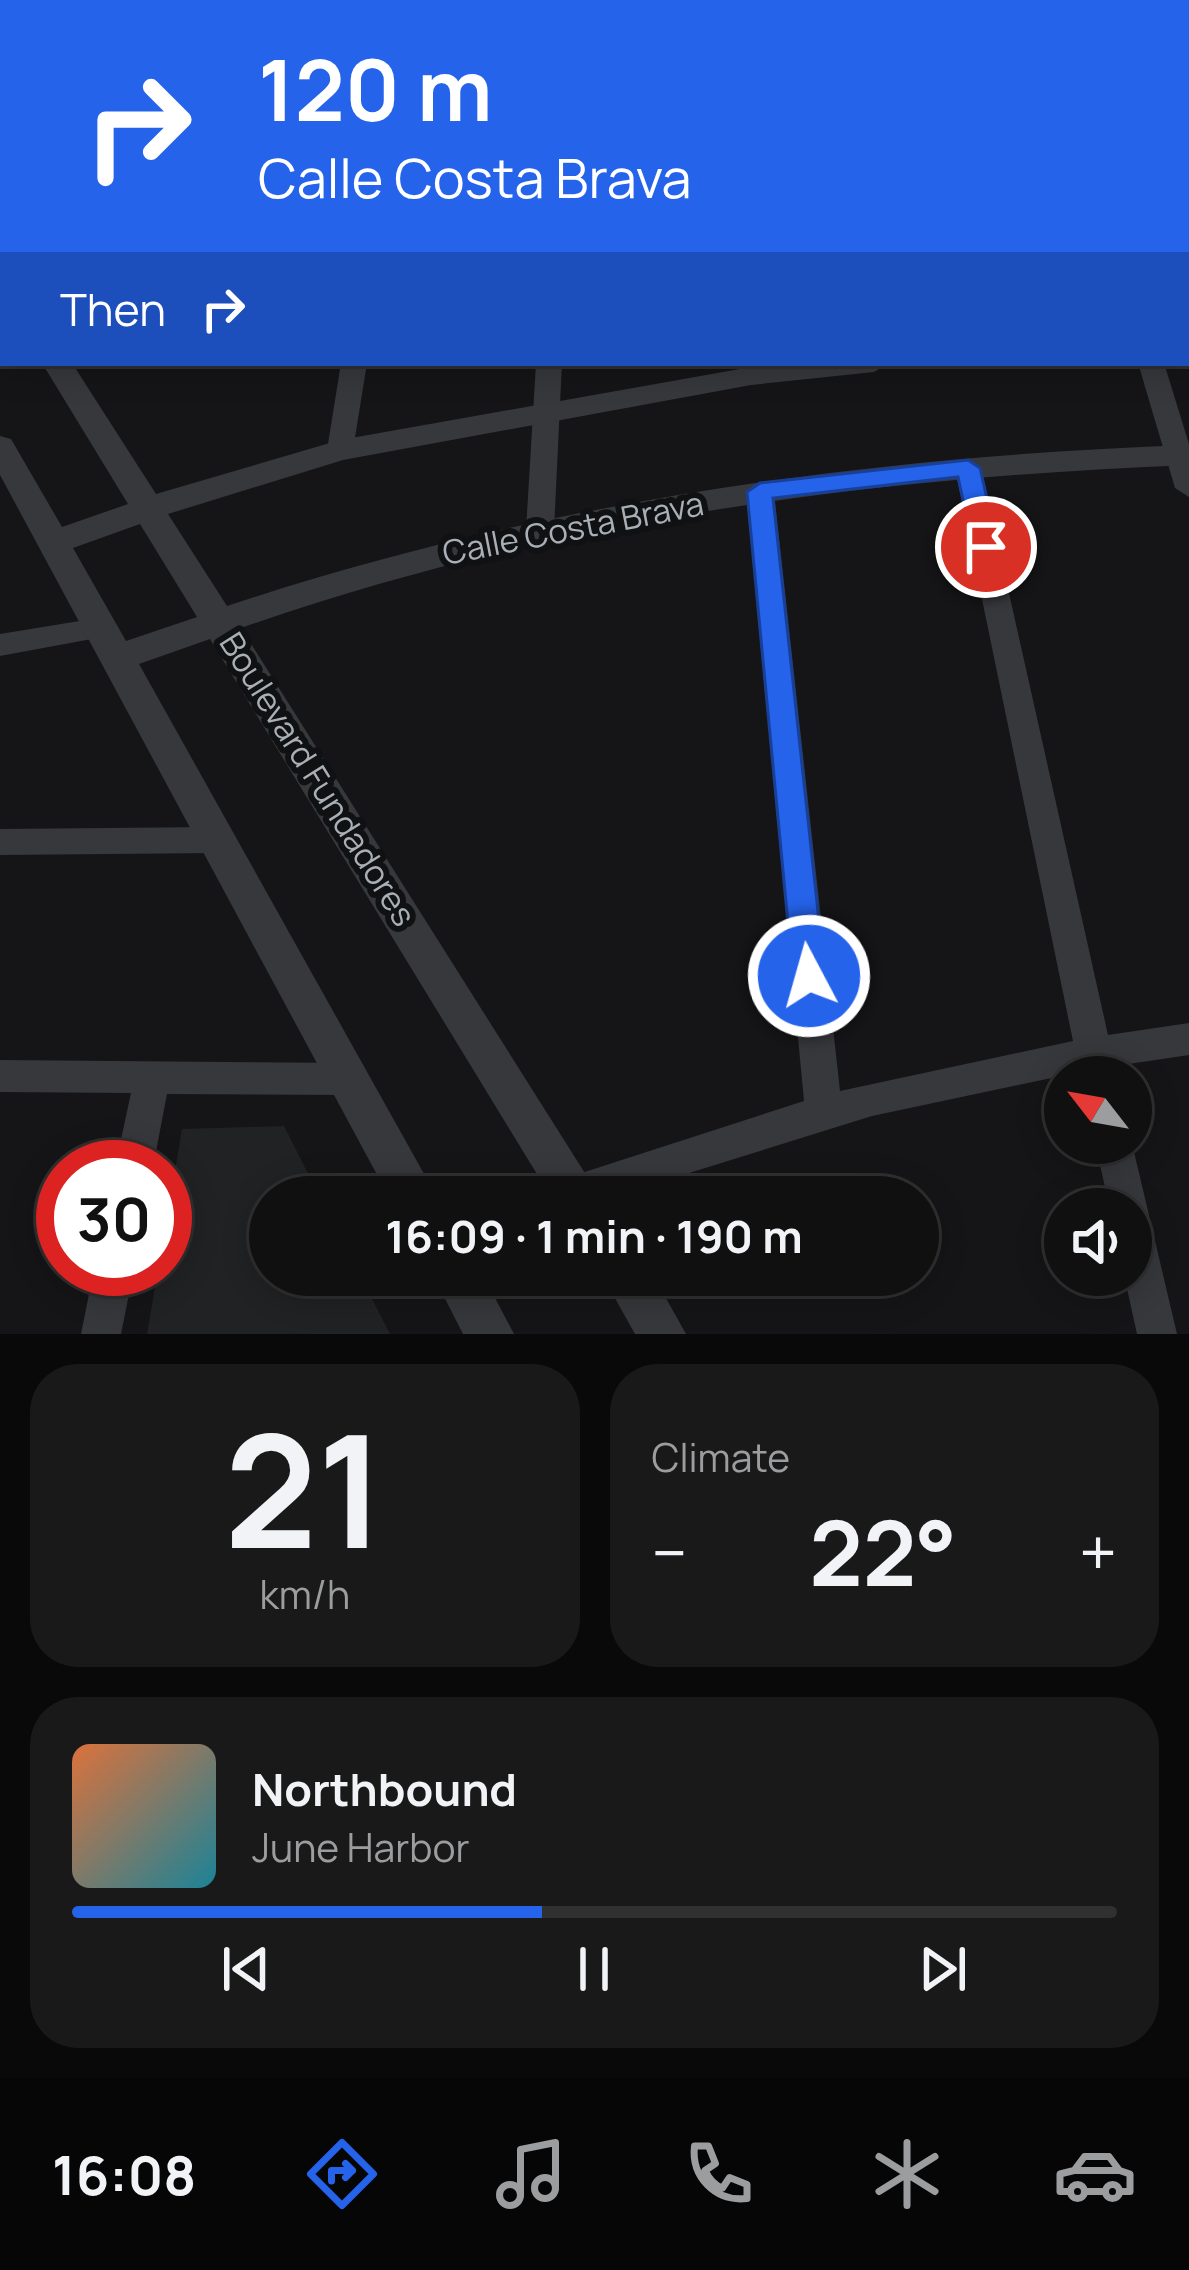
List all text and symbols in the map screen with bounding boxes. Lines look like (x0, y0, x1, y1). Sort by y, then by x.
text: 120 m (258, 31, 492, 146)
icon: right (60, 48, 216, 204)
text: Calle Costa Brava (258, 140, 692, 214)
icon: right (190, 276, 256, 342)
text: Then (60, 278, 166, 340)
street label: Calle Costa Brava (439, 480, 707, 575)
pin (935, 496, 1037, 598)
icon: arrive (953, 514, 1019, 580)
street label: Boulevard Fundadores (210, 623, 427, 934)
position arrow (746, 913, 872, 1039)
north arrow (1044, 1056, 1152, 1164)
map controls (1044, 1056, 1152, 1296)
speed limit sign: 30 (36, 1140, 192, 1296)
button: sound (1044, 1188, 1152, 1296)
text: 16:09 · 1 min · 190 m (385, 1205, 803, 1267)
text: 21 (224, 1382, 385, 1595)
text: Climate (652, 1430, 790, 1484)
text: 22° (809, 1490, 957, 1613)
text: − (652, 1507, 687, 1597)
text: + (1079, 1507, 1117, 1597)
text: km/h (259, 1567, 350, 1621)
text: Northbound (252, 1758, 517, 1820)
text: June Harbor (252, 1820, 470, 1874)
icon: previous (213, 1936, 279, 2002)
icon: pause (561, 1936, 627, 2002)
icon: next (910, 1936, 976, 2002)
icon: directions (300, 2132, 384, 2216)
icon: music (489, 2132, 573, 2216)
icon: phone (677, 2132, 761, 2216)
icon: climate (865, 2132, 949, 2216)
icon: car (1053, 2132, 1137, 2216)
text: 16:08 (52, 2137, 196, 2211)

